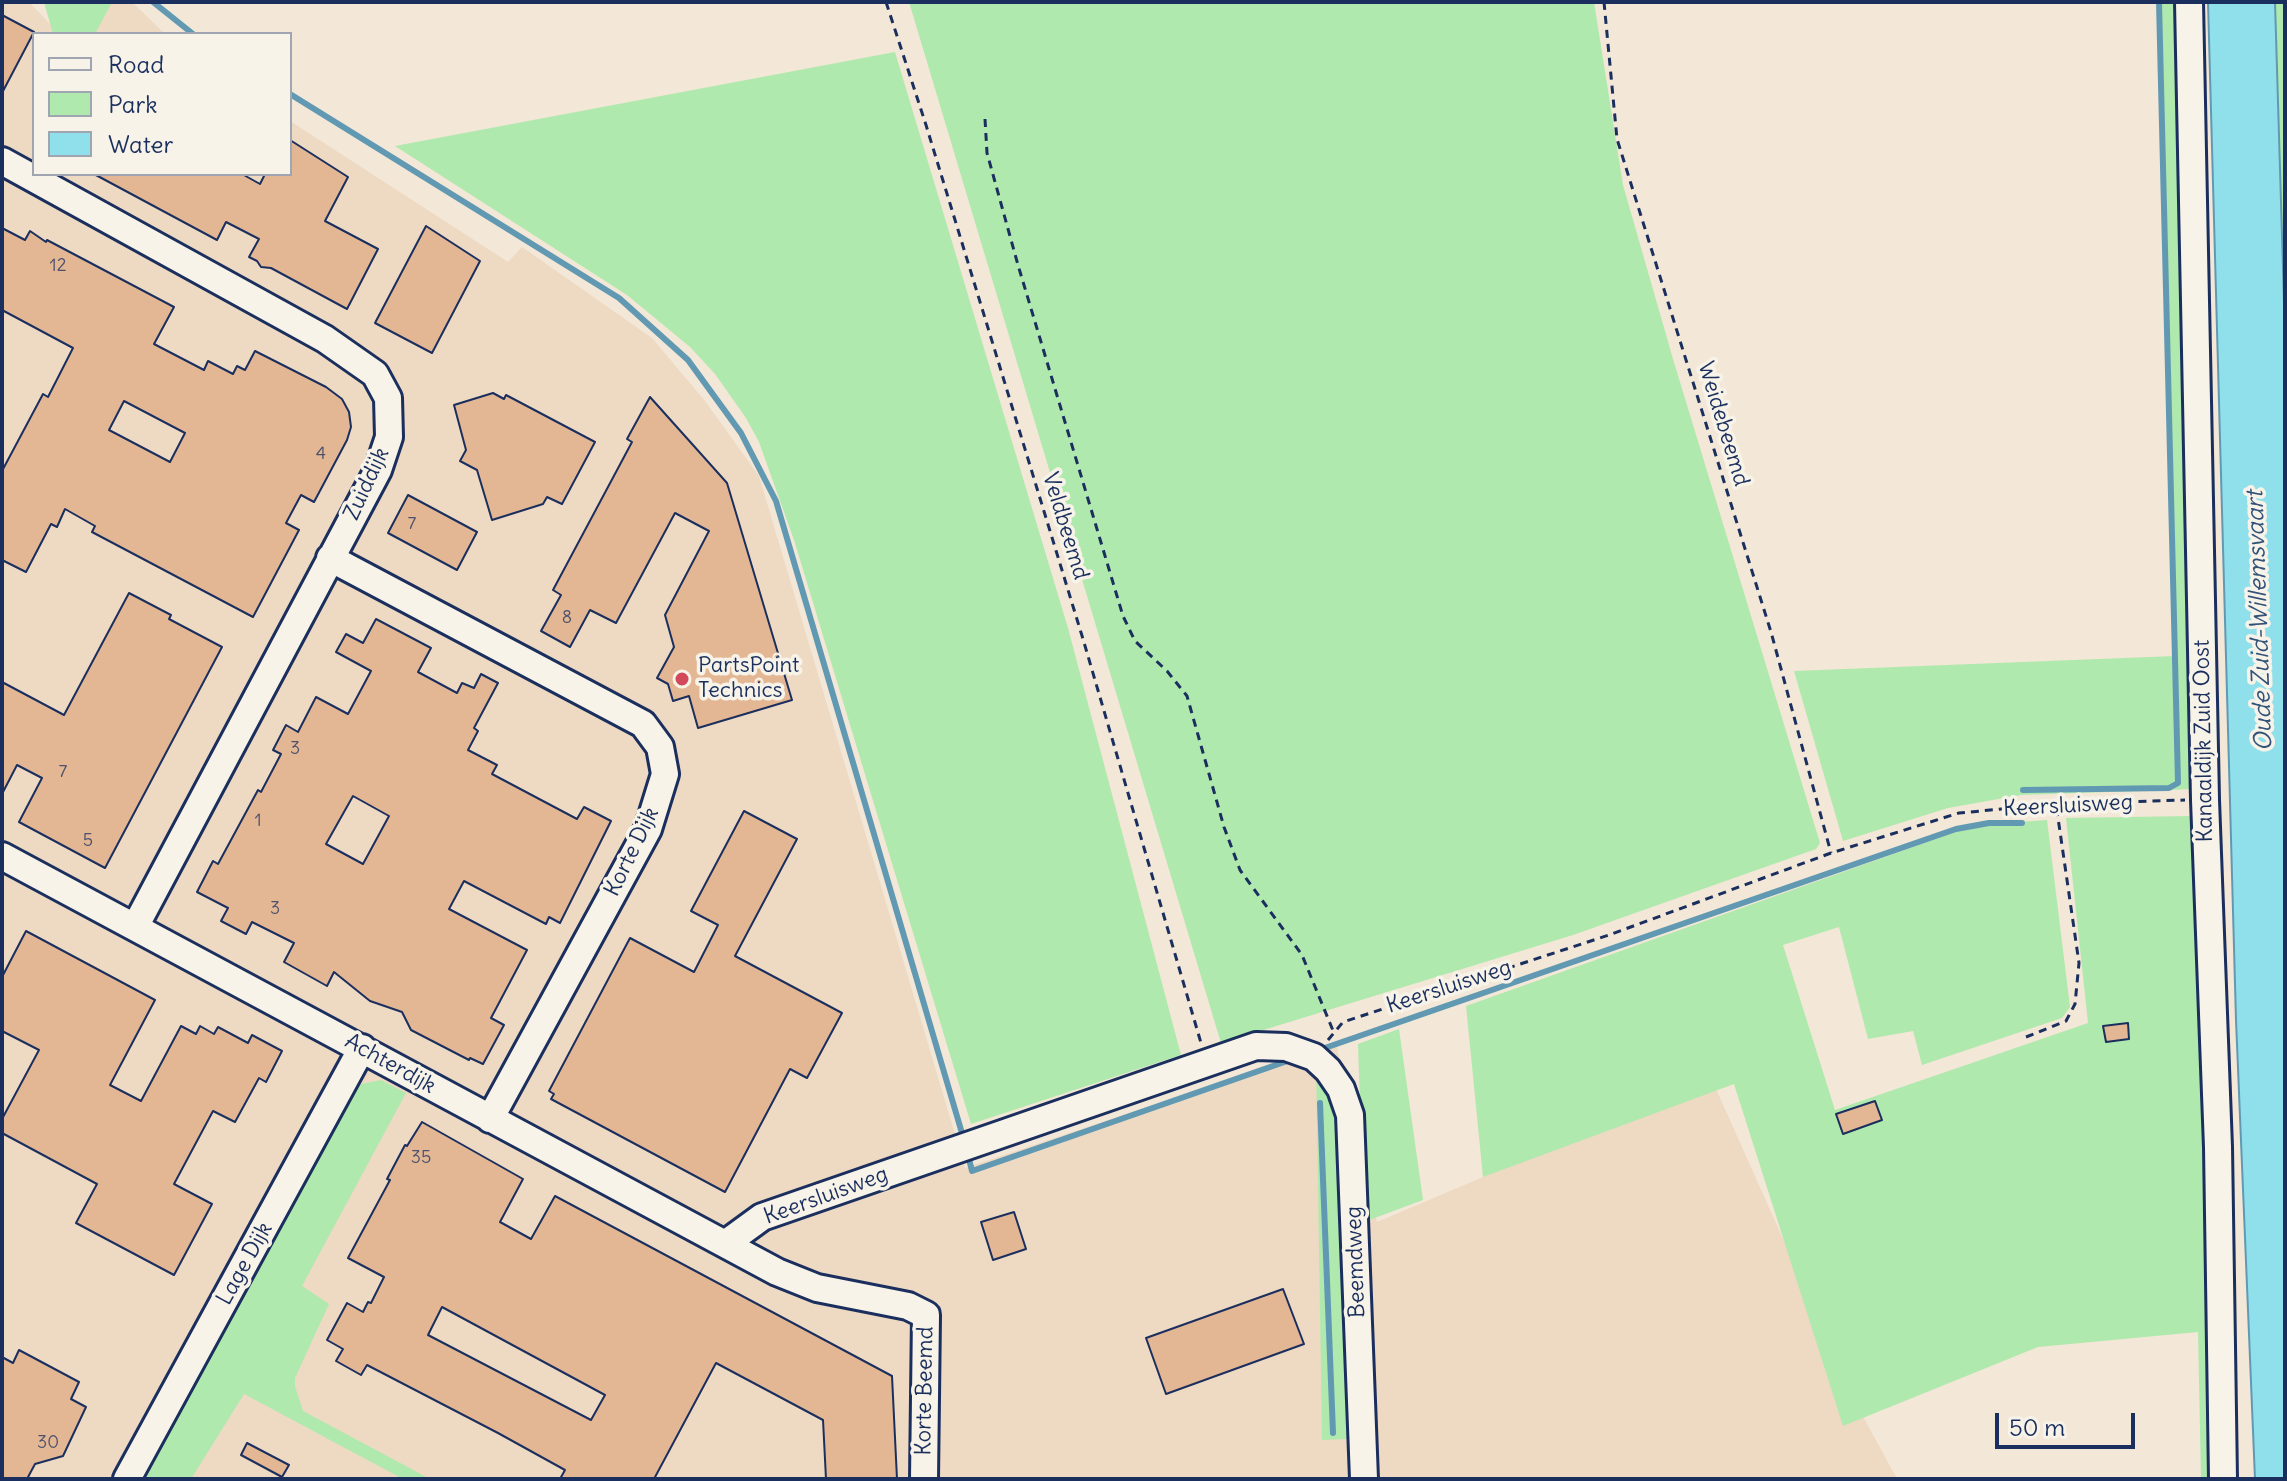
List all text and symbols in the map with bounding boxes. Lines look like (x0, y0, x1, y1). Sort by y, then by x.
legend (32, 32, 292, 176)
text: Road (108, 49, 164, 79)
text: Park (108, 89, 158, 119)
text: Water (108, 129, 173, 159)
house number: 12 (49, 255, 67, 277)
street label: Weidebeemd (1692, 359, 1754, 489)
house number: 4 (316, 443, 326, 465)
street label: Zuiddijk (339, 444, 395, 524)
street label: Veldbeemd (1036, 469, 1094, 583)
water label: Oude Zuid-Willemsvaart (2241, 490, 2279, 752)
house number: 7 (408, 513, 416, 535)
house number: 8 (562, 607, 572, 629)
street label: Kanaaldijk Zuid Oost (2189, 639, 2219, 843)
place label: PartsPoint Technics (698, 653, 799, 704)
marker: PartsPoint Technics (673, 670, 691, 688)
house number: 3 (290, 738, 300, 760)
house number: 7 (59, 761, 67, 783)
street label: Keersluisweg (2002, 789, 2134, 823)
street label: Korte Dijk (599, 803, 665, 901)
house number: 1 (254, 810, 262, 832)
house number: 5 (83, 830, 93, 852)
house number: 3 (270, 898, 280, 920)
street label: Keersluisweg (1383, 954, 1515, 1020)
street label: Achterdijk (340, 1028, 440, 1100)
house number: 35 (411, 1147, 431, 1169)
street label: Keersluisweg (760, 1161, 892, 1231)
street label: Beemdweg (1341, 1206, 1371, 1318)
street label: Lage Dijk (212, 1218, 278, 1310)
street label: Korte Beemd (911, 1326, 939, 1456)
scale bar (1999, 1397, 2139, 1447)
text: 50 m (2009, 1412, 2065, 1442)
house number: 30 (37, 1432, 59, 1454)

